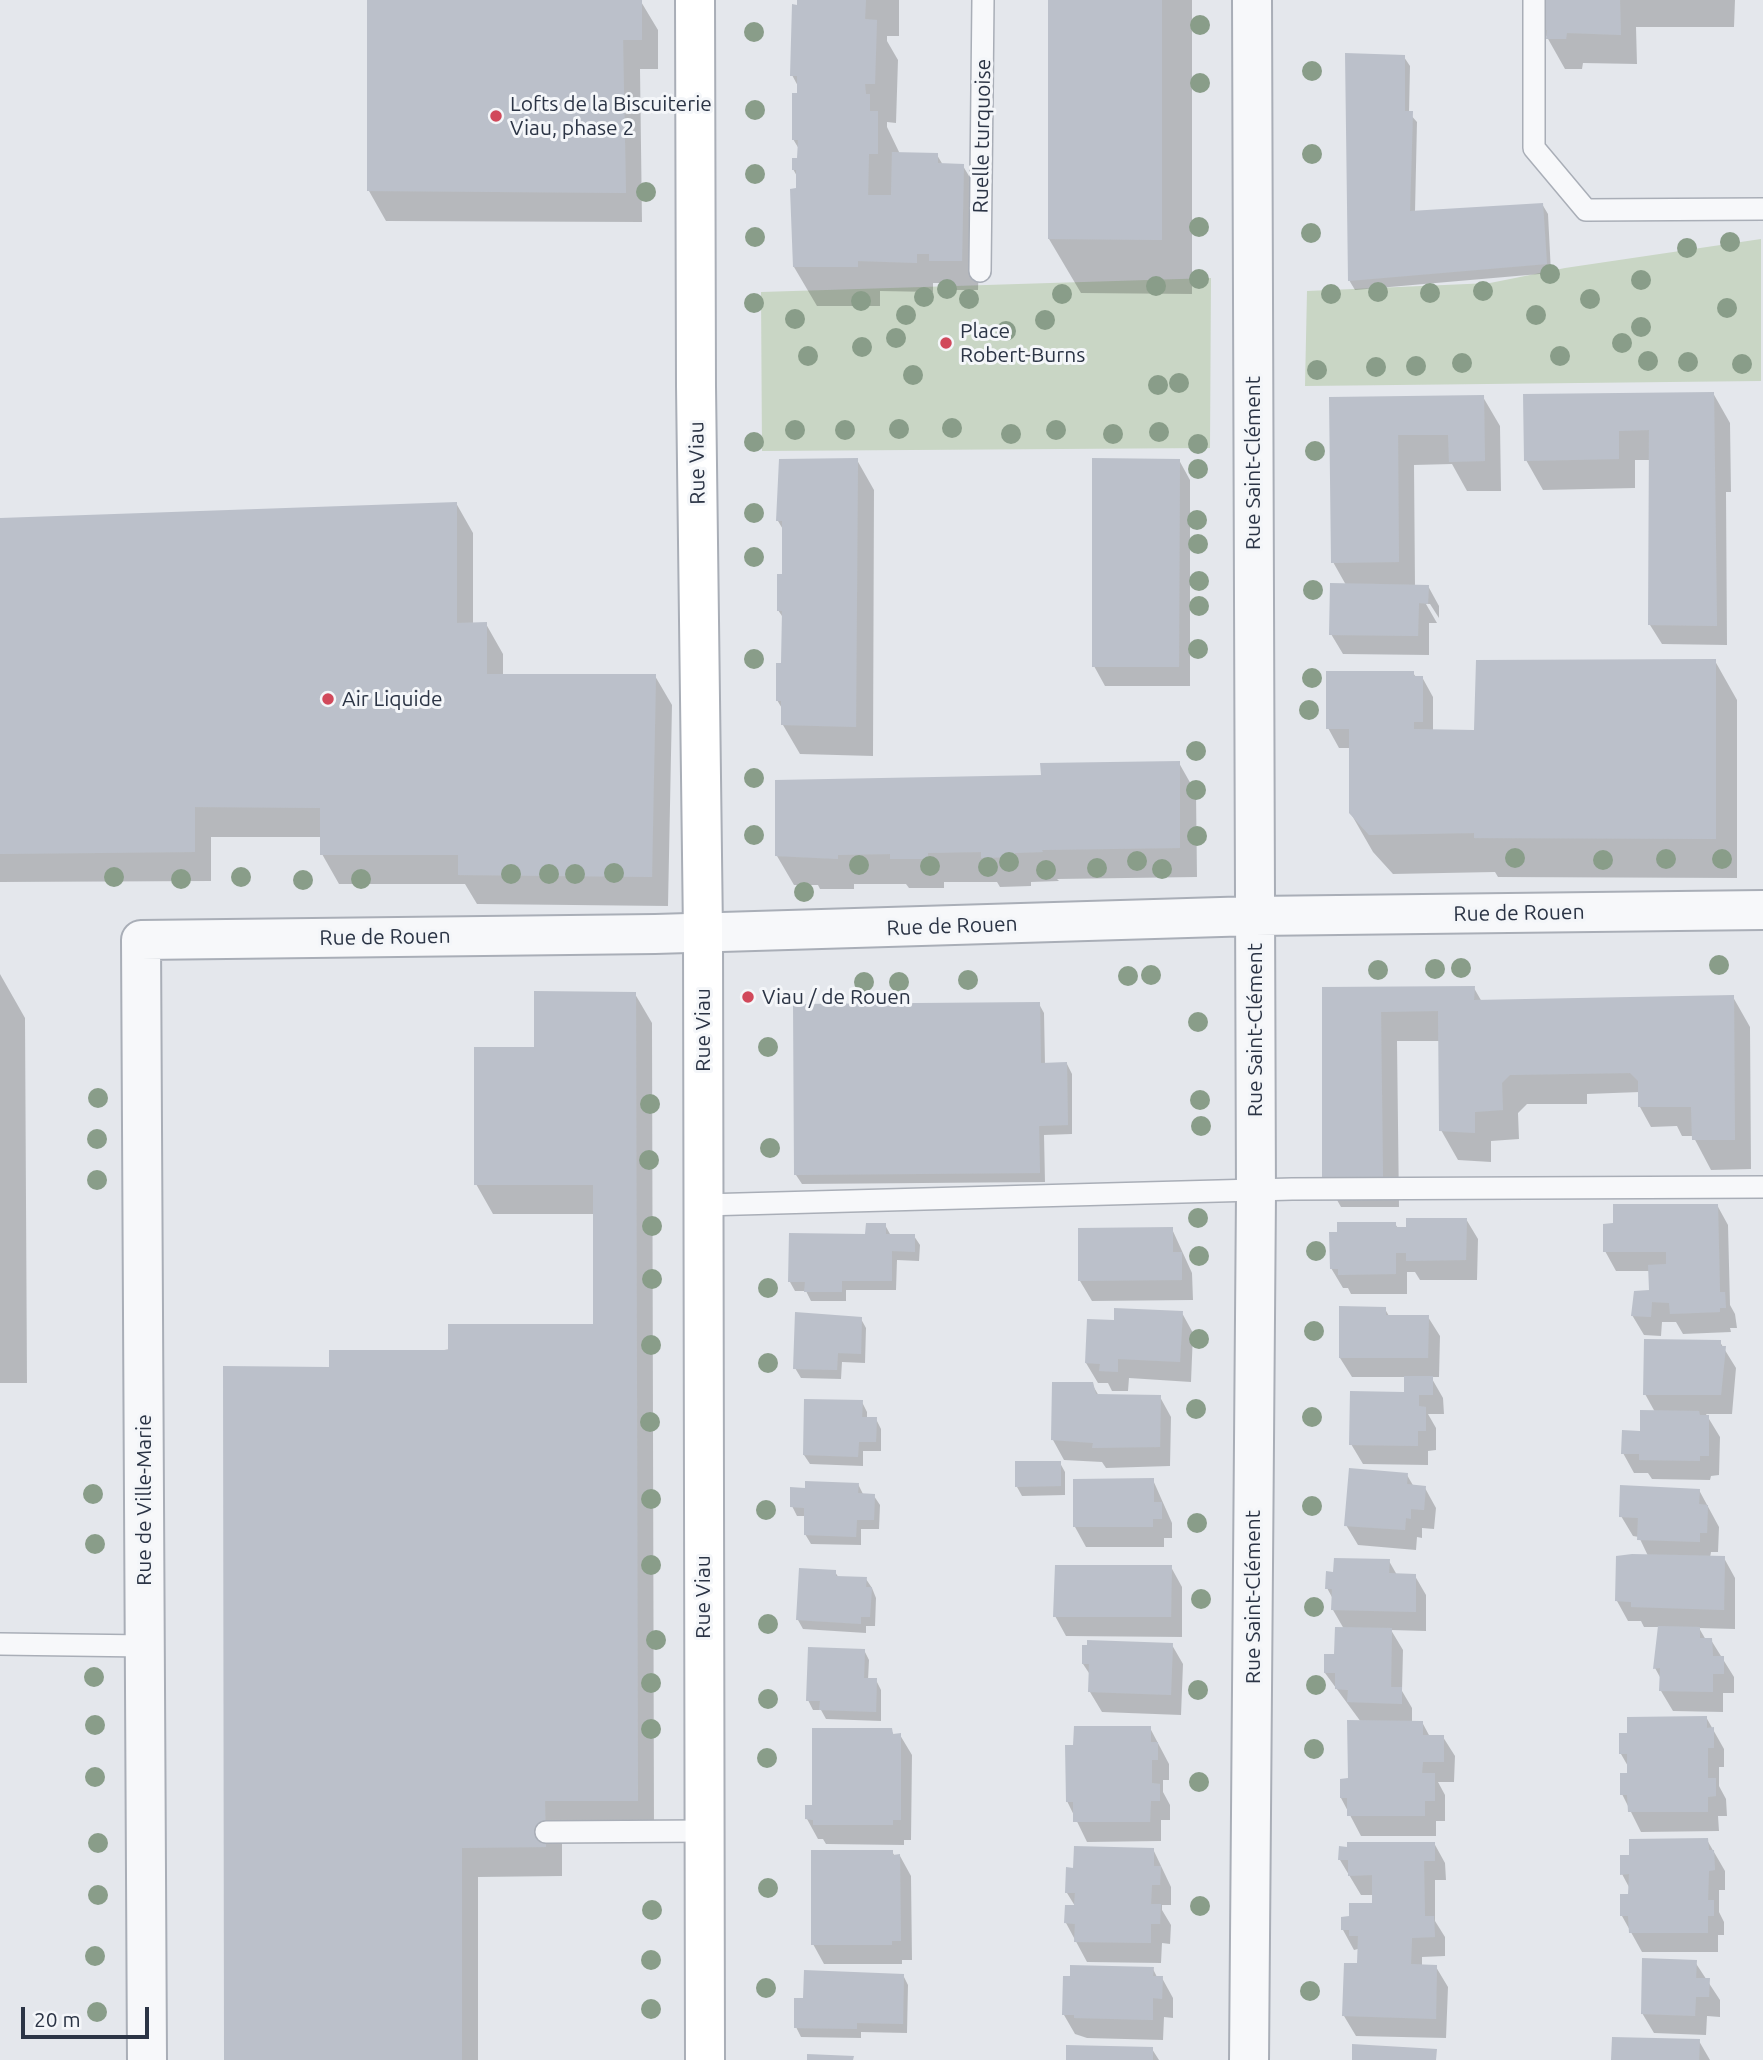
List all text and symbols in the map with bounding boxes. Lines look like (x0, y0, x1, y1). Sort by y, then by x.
street label: Ruelle turquoise (968, 58, 996, 214)
place label: Lofts de la Biscuiterie Viau, phase 2 (510, 91, 712, 141)
marker: Lofts de la Biscuiterie Viau, phase 2 (488, 108, 504, 124)
place label: Place Robert-Burns (960, 318, 1085, 368)
marker: Place Robert-Burns (938, 335, 954, 351)
street label: Rue Saint-Clément (1240, 376, 1266, 550)
street label: Rue Viau (684, 421, 710, 505)
place label: Air Liquide (342, 686, 443, 712)
marker: Air Liquide (320, 691, 336, 707)
street label: Rue de Rouen (1453, 899, 1585, 927)
street label: Rue de Rouen (886, 911, 1018, 941)
street label: Rue de Rouen (319, 923, 451, 951)
street label: Rue Saint-Clément (1242, 943, 1268, 1117)
place label: Viau / de Rouen (762, 984, 911, 1010)
street label: Rue Viau (690, 988, 716, 1072)
marker: Viau / de Rouen (740, 989, 756, 1005)
street label: Rue de Ville-Marie (131, 1414, 157, 1586)
street label: Rue Saint-Clément (1240, 1510, 1266, 1684)
street label: Rue Viau (690, 1555, 716, 1639)
scale bar (24, 1994, 152, 2038)
text: 20 m (34, 2007, 81, 2031)

